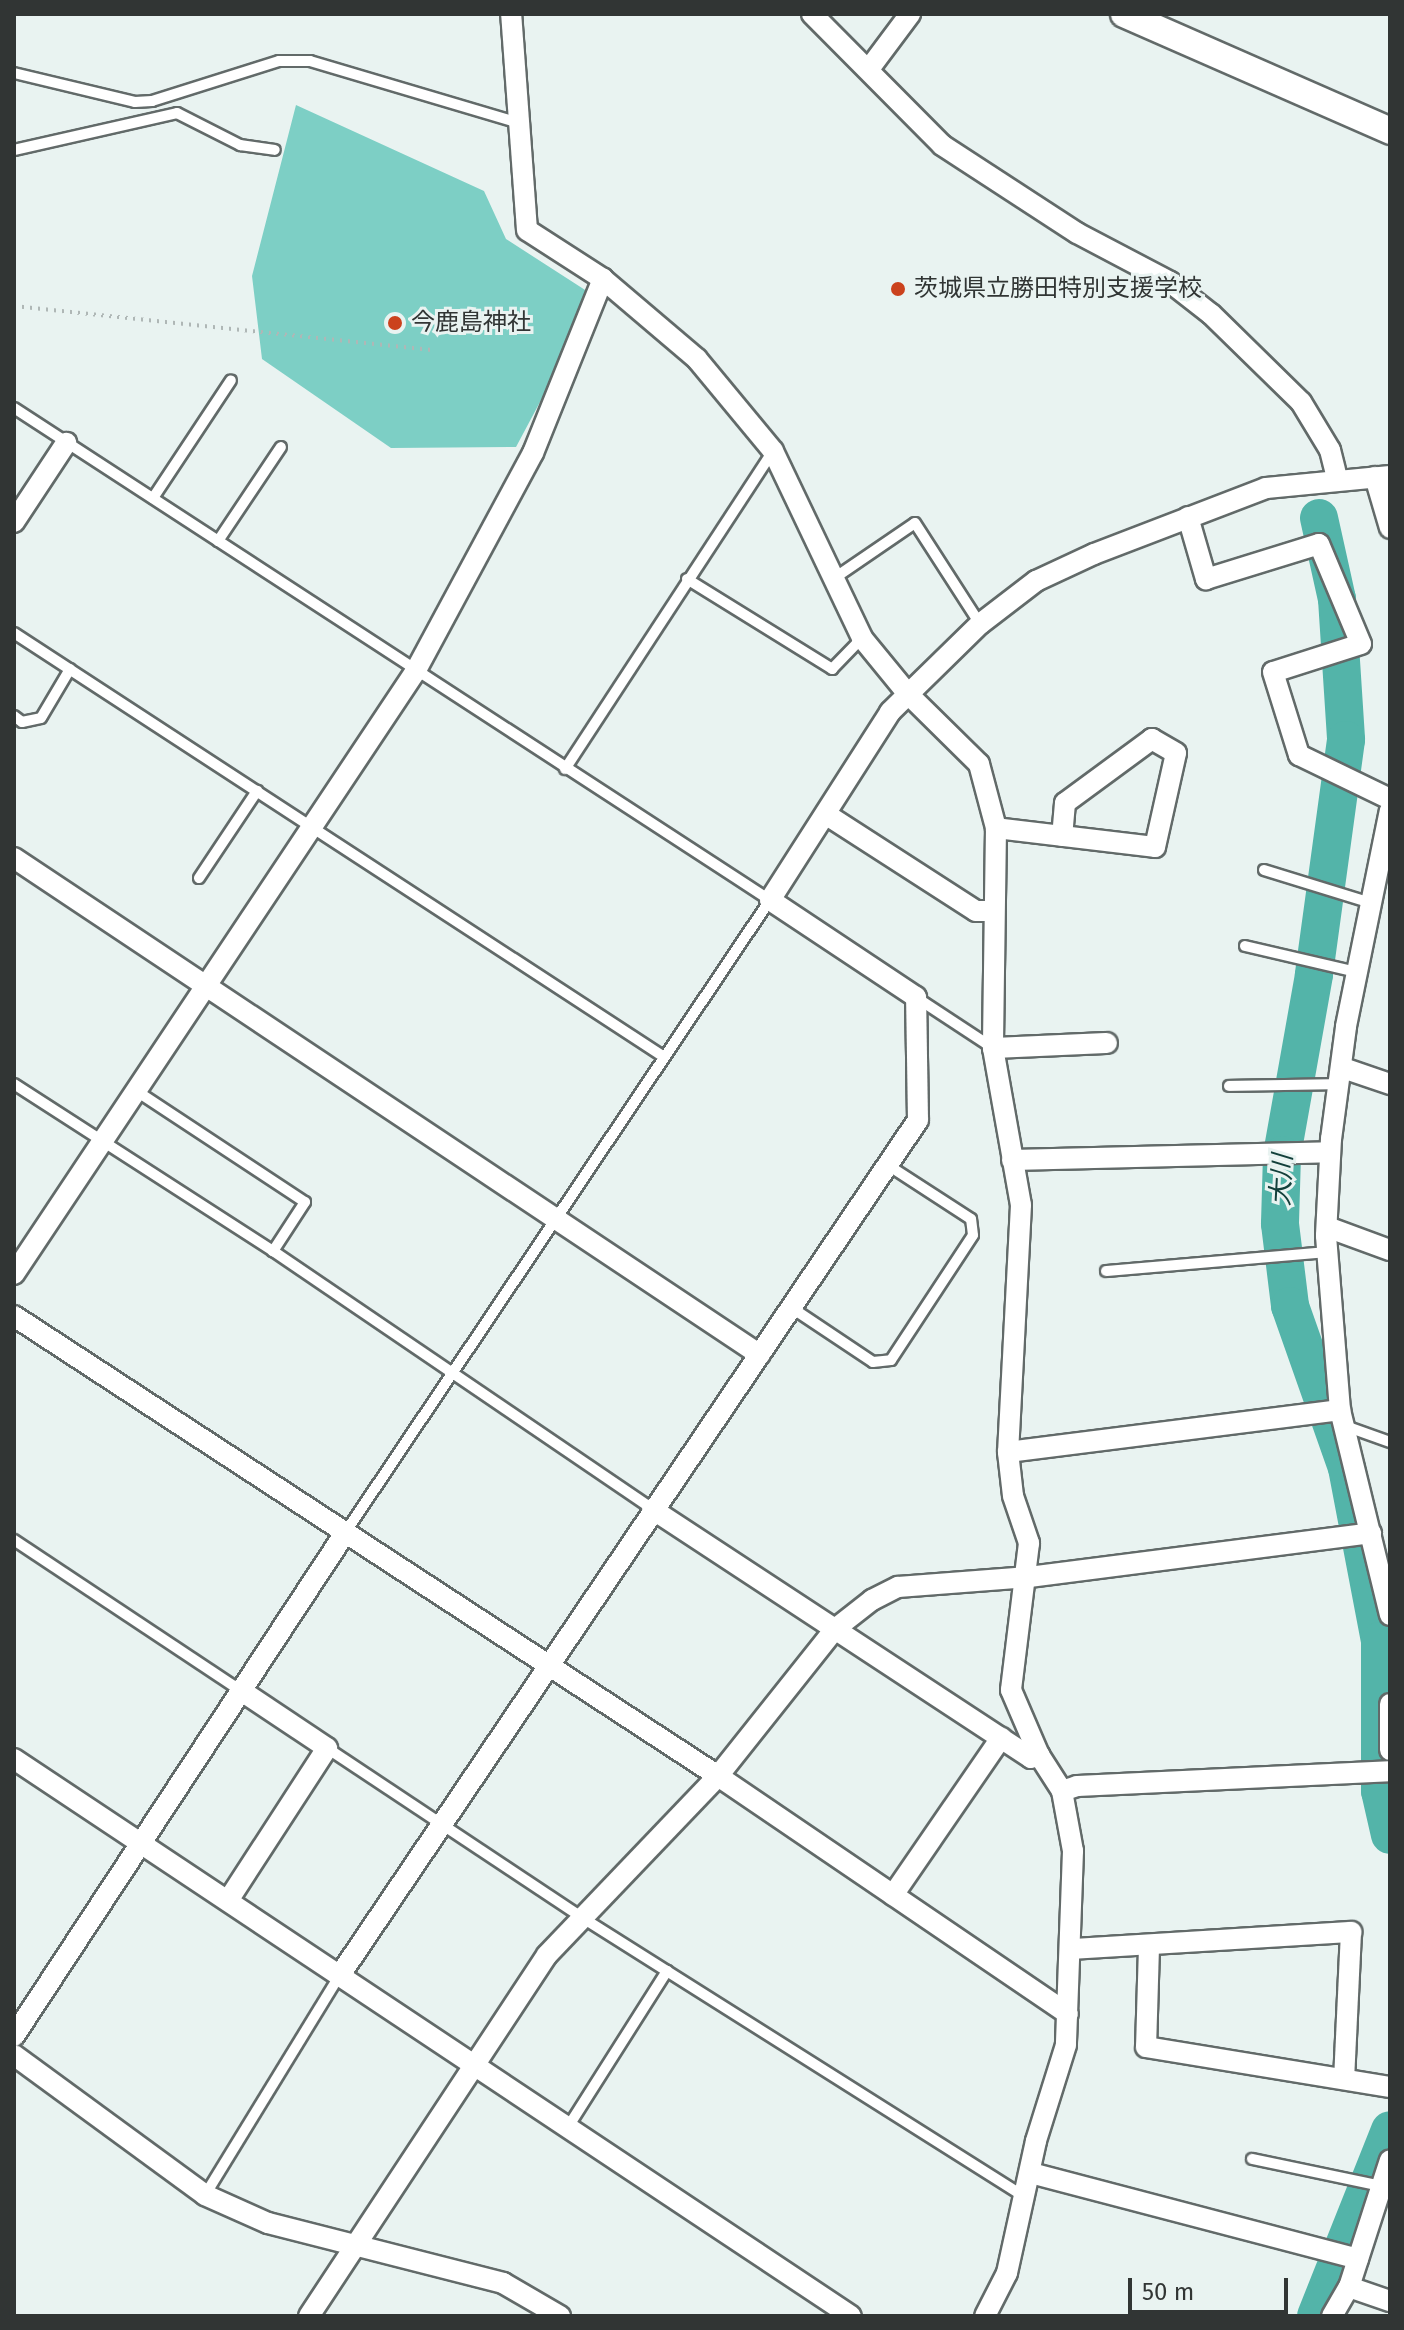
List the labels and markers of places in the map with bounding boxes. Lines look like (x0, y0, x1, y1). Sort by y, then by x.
place label: 茨城県立勝田特別支援学校 (914, 275, 1202, 303)
marker: 茨城県立勝田特別支援学校 (889, 280, 907, 298)
place label: 今鹿島神社 (411, 309, 531, 337)
marker: 今鹿島神社 (386, 314, 404, 332)

